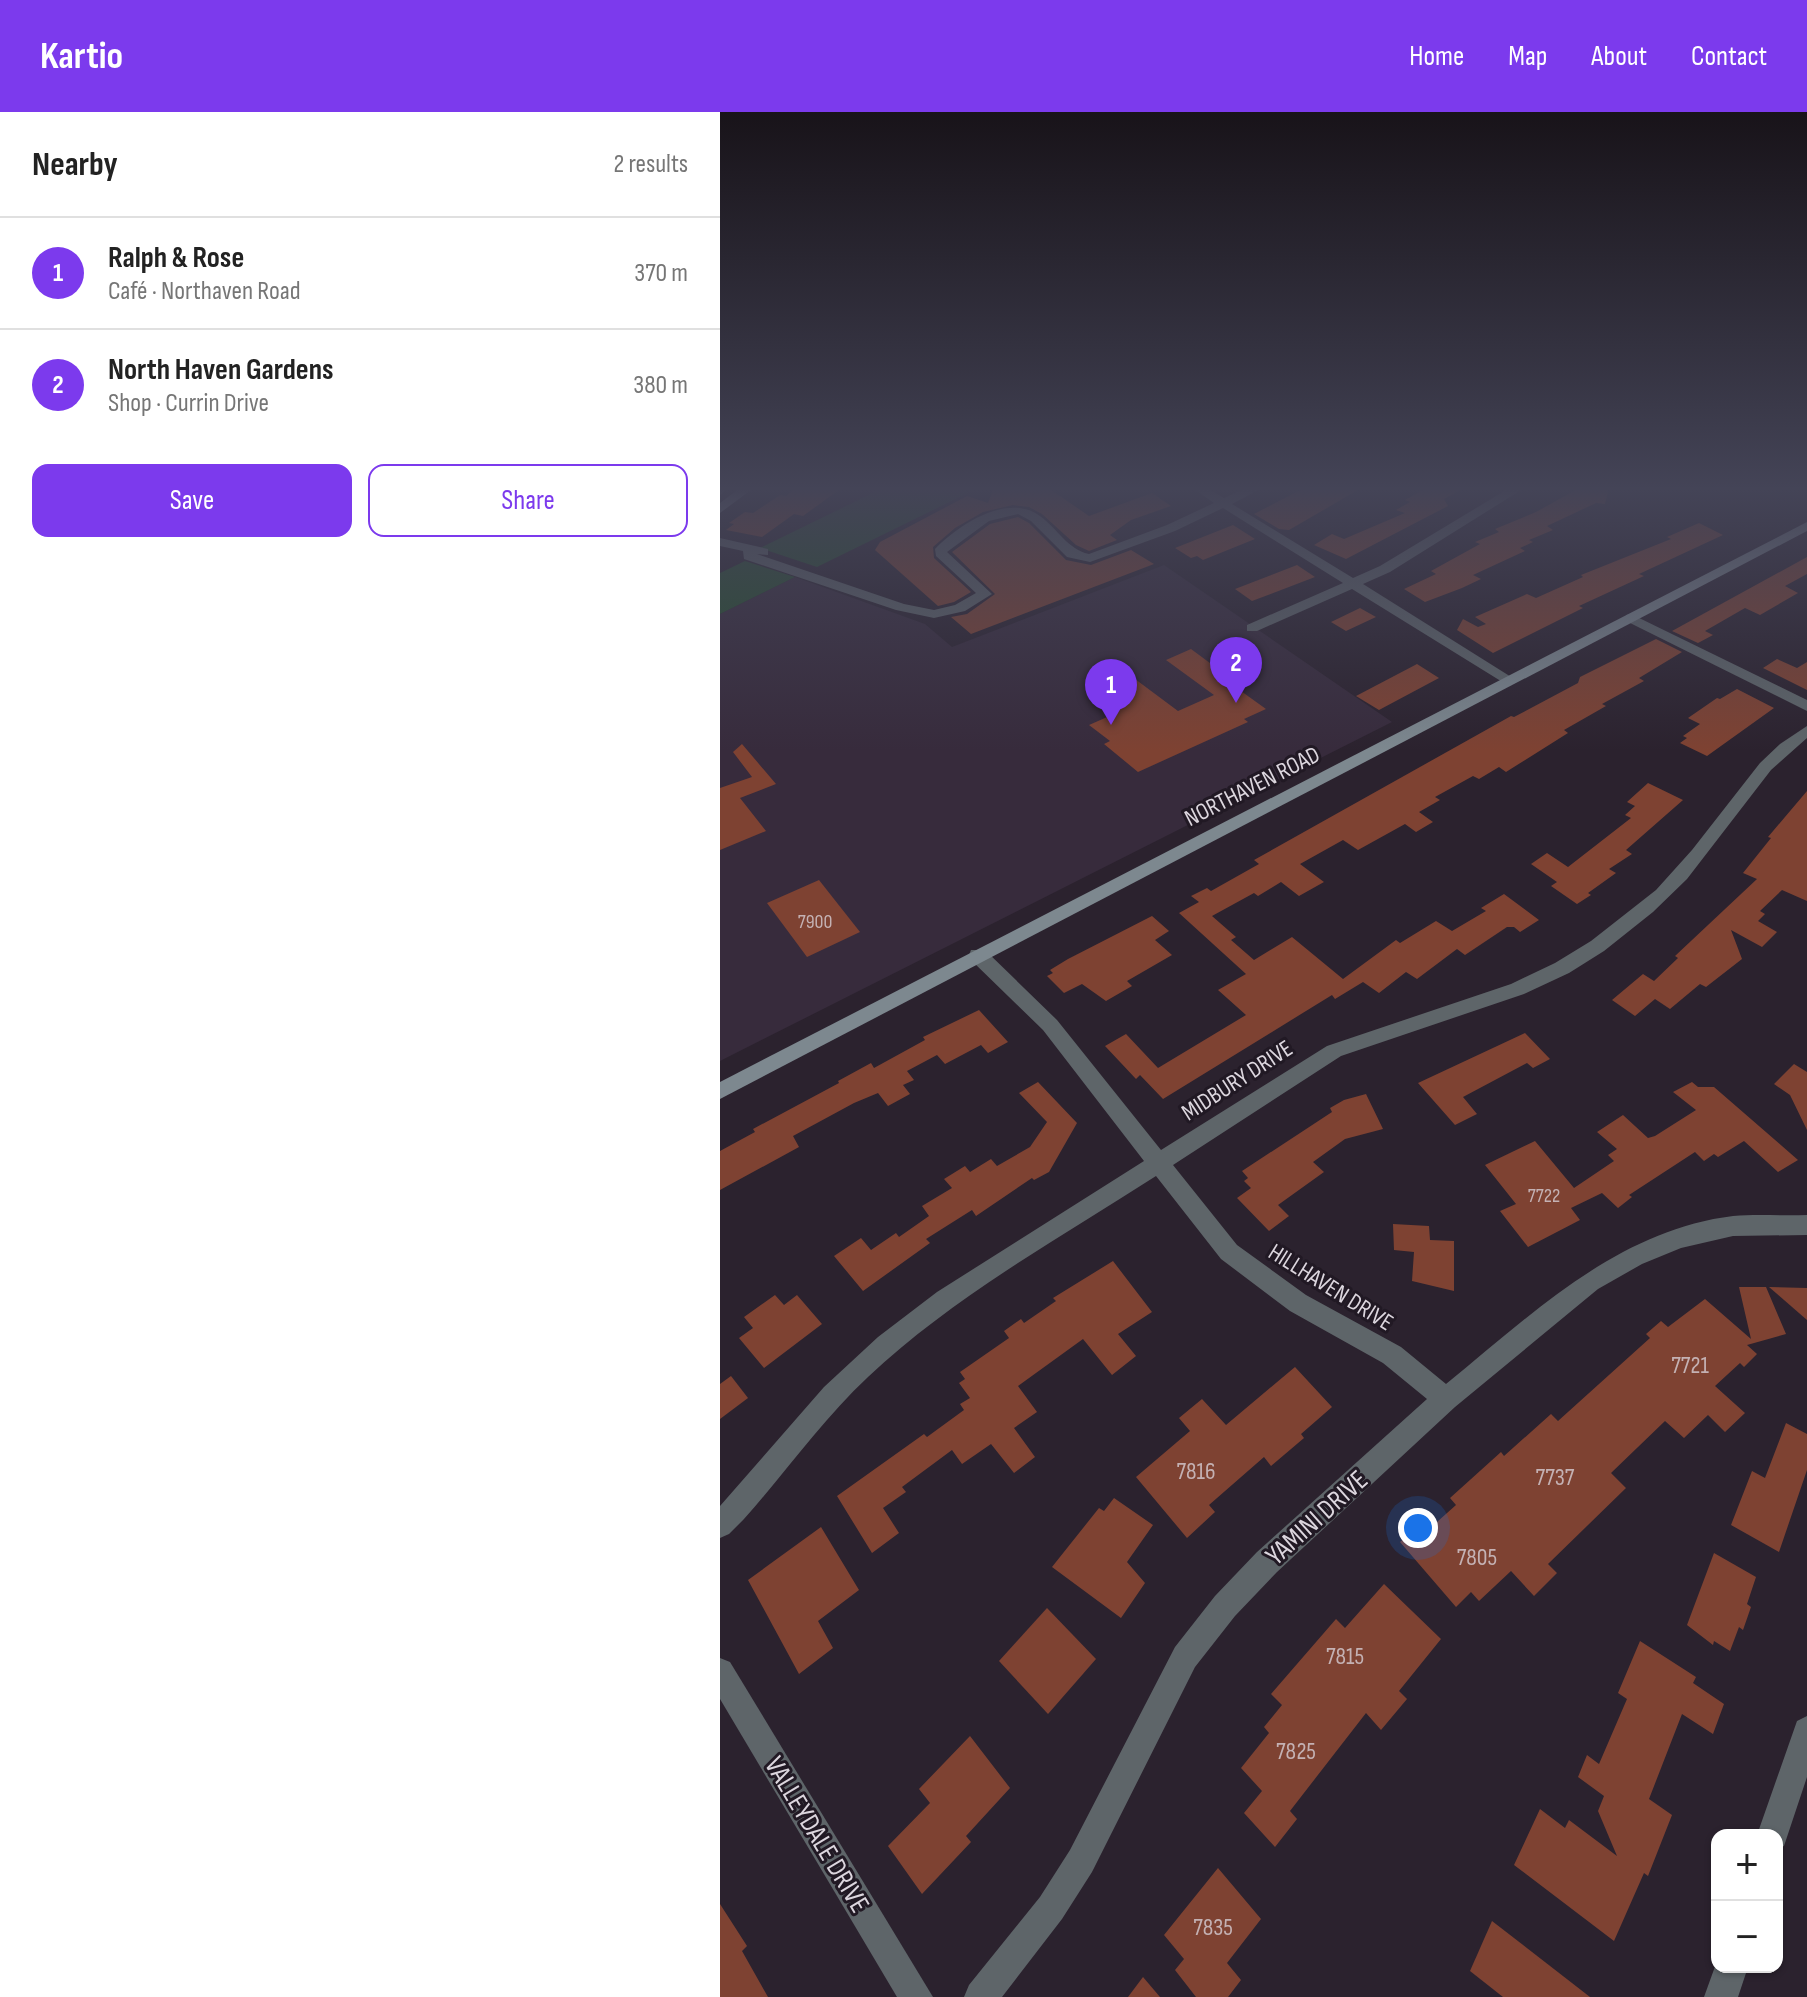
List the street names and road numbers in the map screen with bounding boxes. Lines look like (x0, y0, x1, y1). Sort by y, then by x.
street label: NORTHAVEN ROAD (1180, 740, 1325, 833)
street label: MIDBURY DRIVE (1176, 1034, 1298, 1127)
street label: HILLHAVEN DRIVE (1263, 1238, 1399, 1337)
street label: YAMINI DRIVE (1259, 1464, 1375, 1572)
street label: VALLEYDALE DRIVE (757, 1751, 876, 1919)

